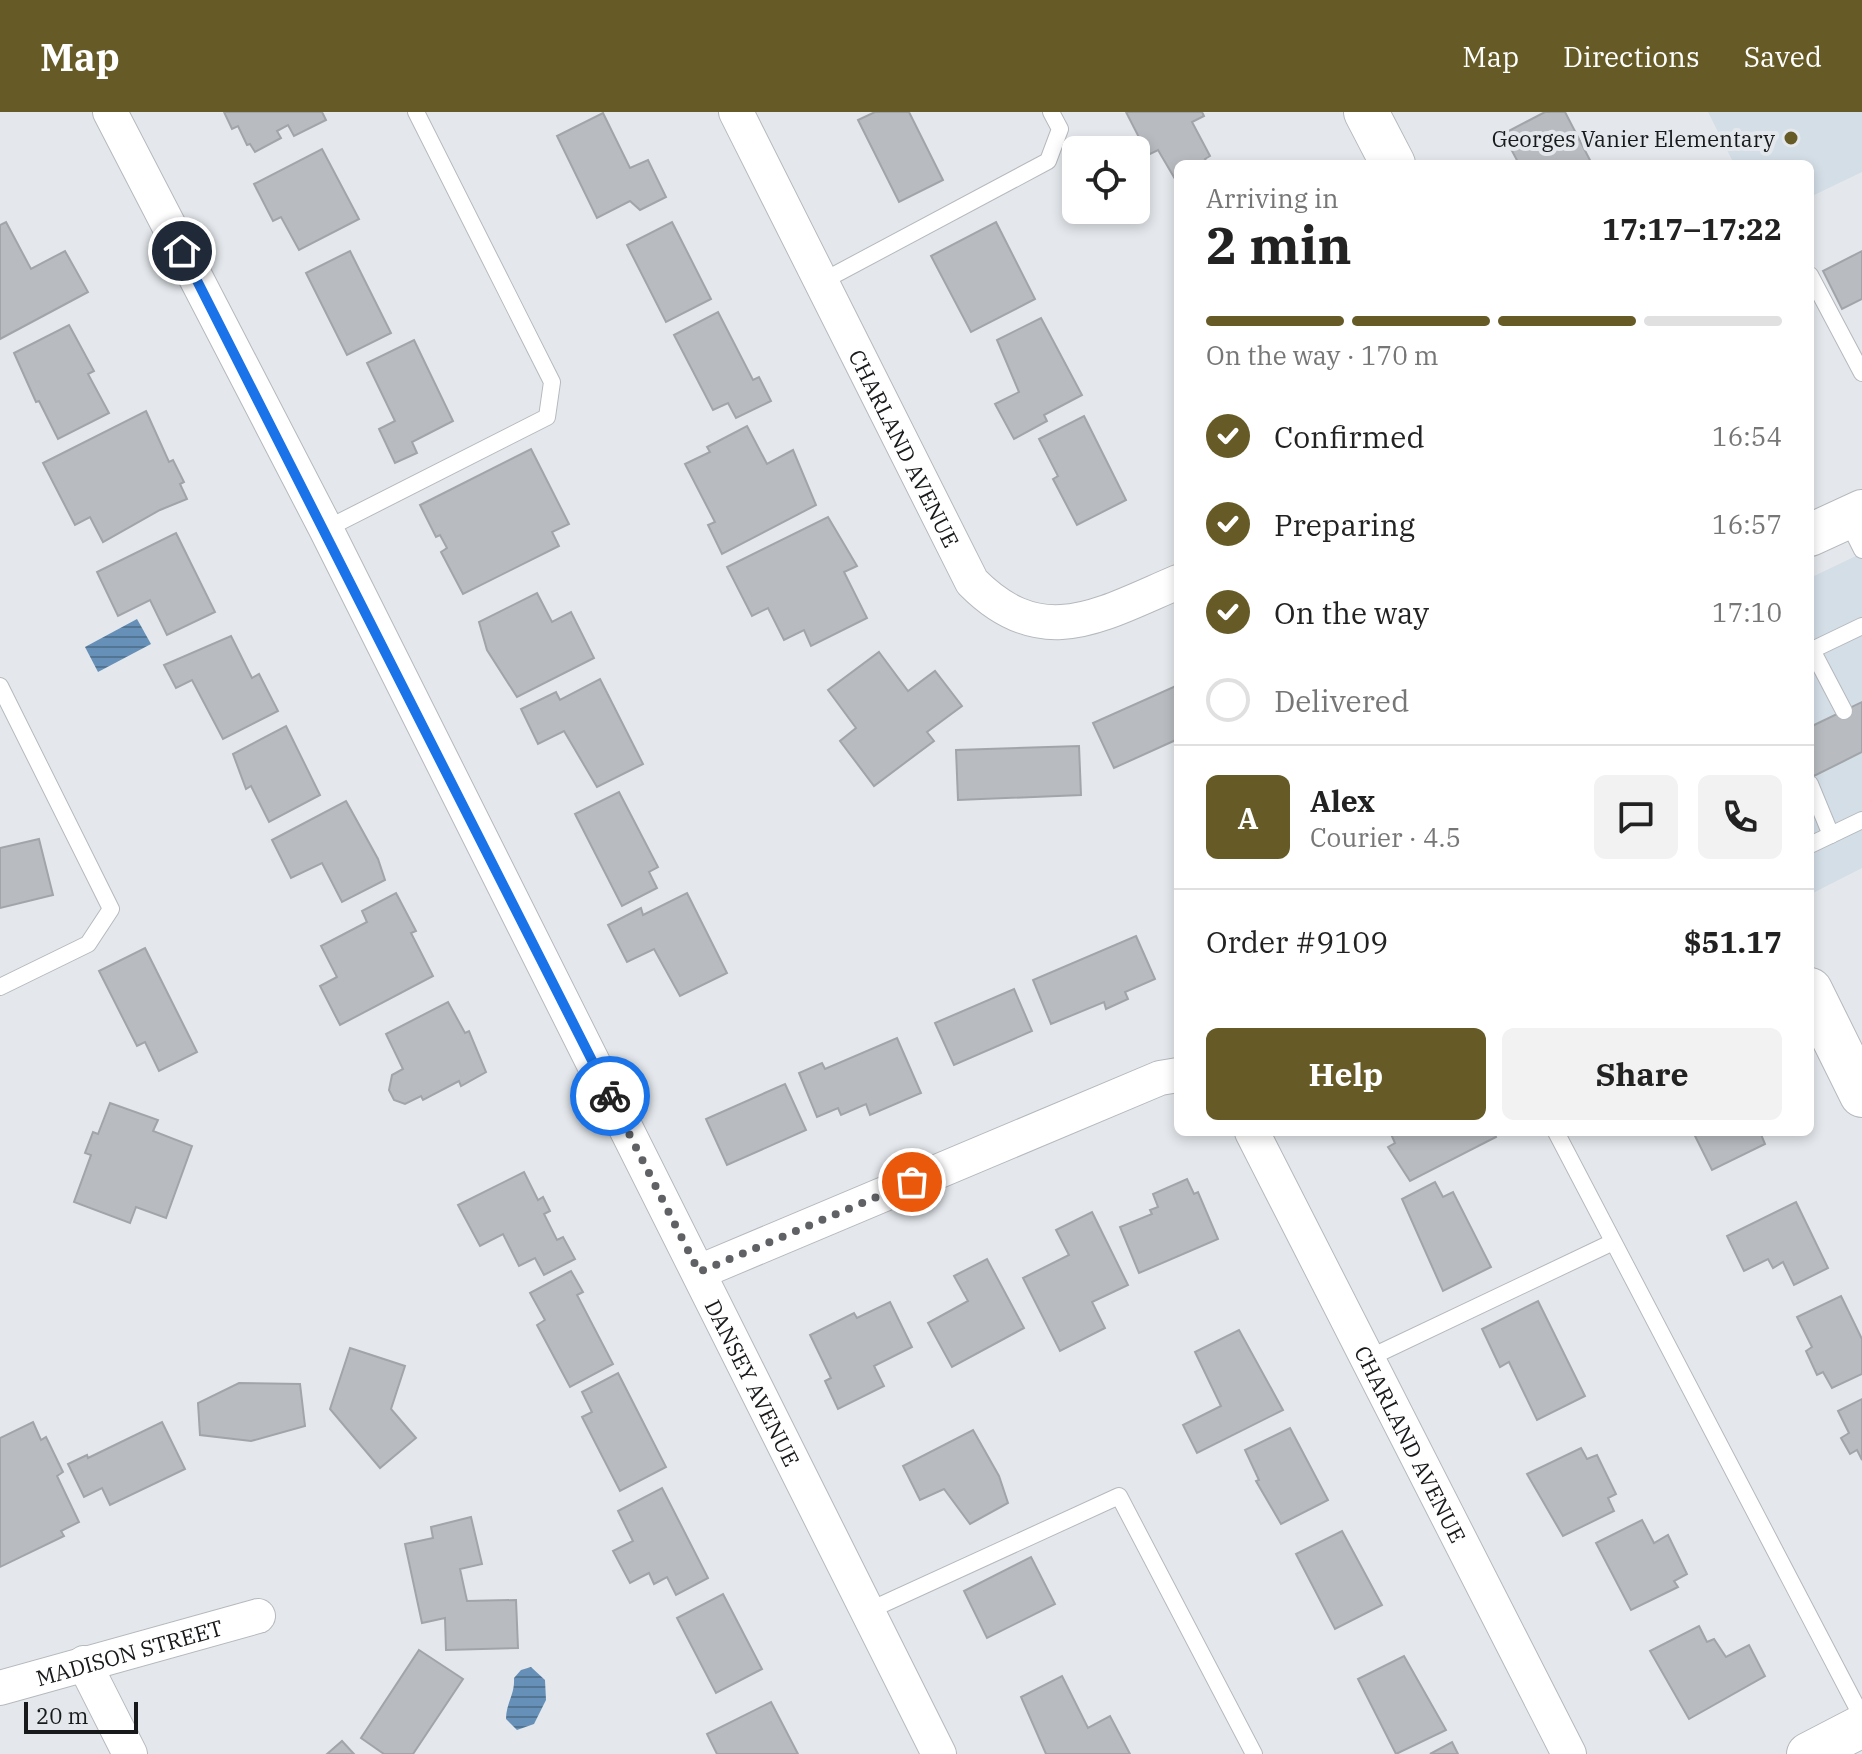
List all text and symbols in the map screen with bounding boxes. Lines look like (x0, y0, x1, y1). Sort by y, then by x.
text: Map (40, 32, 120, 81)
text: Map (1462, 38, 1519, 75)
text: Directions (1563, 38, 1700, 75)
text: Saved (1744, 38, 1822, 75)
place label: Georges Vanier Elementary (1492, 124, 1775, 153)
marker: Georges Vanier Elementary (1782, 129, 1800, 147)
map controls (1062, 136, 1150, 224)
button: locate (1062, 136, 1150, 224)
text: Arriving in (1206, 181, 1339, 215)
text: 17:17–17:22 (1602, 209, 1782, 248)
text: 2 min (1206, 211, 1352, 278)
pin (148, 217, 216, 285)
icon: home (160, 229, 204, 273)
text: On the way · 170 m (1206, 338, 1439, 372)
street label: CHARLAND AVENUE (843, 344, 967, 552)
icon: check (1206, 414, 1250, 458)
text: Confirmed (1274, 417, 1425, 456)
text: 16:54 (1712, 419, 1782, 453)
icon: check (1206, 502, 1250, 546)
text: Preparing (1274, 505, 1415, 544)
text: 16:57 (1712, 507, 1782, 541)
icon: check (1206, 590, 1250, 634)
text: On the way (1274, 593, 1429, 632)
text: 17:10 (1712, 595, 1782, 629)
text: Delivered (1274, 681, 1409, 720)
button: chat (1594, 775, 1678, 859)
button: phone (1698, 775, 1782, 859)
text: Alex (1310, 781, 1375, 820)
text: A (1238, 798, 1258, 837)
text: Courier · 4.5 (1310, 820, 1461, 854)
text: Order #9109 (1206, 922, 1388, 961)
text: $51.17 (1684, 922, 1782, 961)
button: Help (1206, 1028, 1486, 1120)
button: Share (1502, 1028, 1782, 1120)
courier (570, 1056, 650, 1136)
icon: bike (588, 1074, 632, 1118)
pin (878, 1148, 946, 1216)
icon: bag (890, 1160, 934, 1204)
street label: DANSEY AVENUE (699, 1294, 807, 1471)
street label: CHARLAND AVENUE (1349, 1340, 1473, 1547)
street label: MADISON STREET (32, 1612, 226, 1692)
scale bar (24, 1698, 138, 1734)
text: 20 m (36, 1701, 88, 1730)

